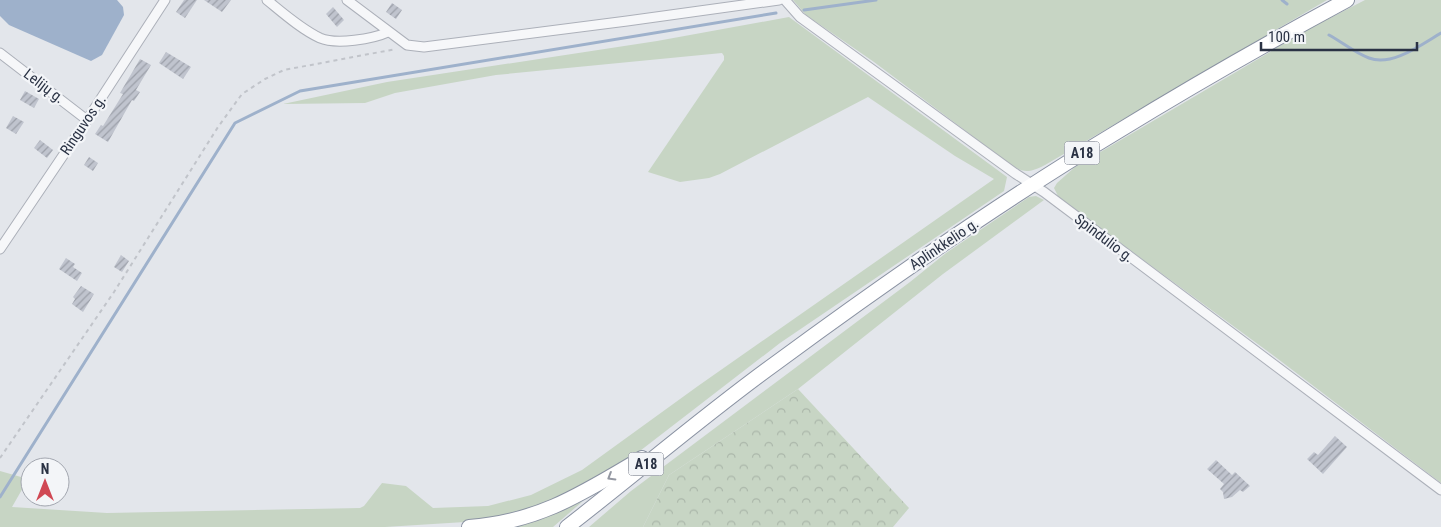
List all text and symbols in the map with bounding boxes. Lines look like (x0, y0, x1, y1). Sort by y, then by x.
scale bar (1261, 20, 1417, 52)
text: 100 m (1268, 28, 1305, 46)
street label: Lelijų g. (20, 65, 68, 107)
street label: Ringuvos g. (56, 91, 110, 159)
road number: A18 (1064, 142, 1100, 164)
street label: Spindulio g. (1071, 210, 1137, 266)
street label: Aplinkkelio g. (906, 214, 982, 274)
road number: A18 (628, 452, 664, 476)
north arrow (20, 457, 70, 507)
text: N (41, 461, 49, 477)
one-way arrow (608, 470, 617, 480)

